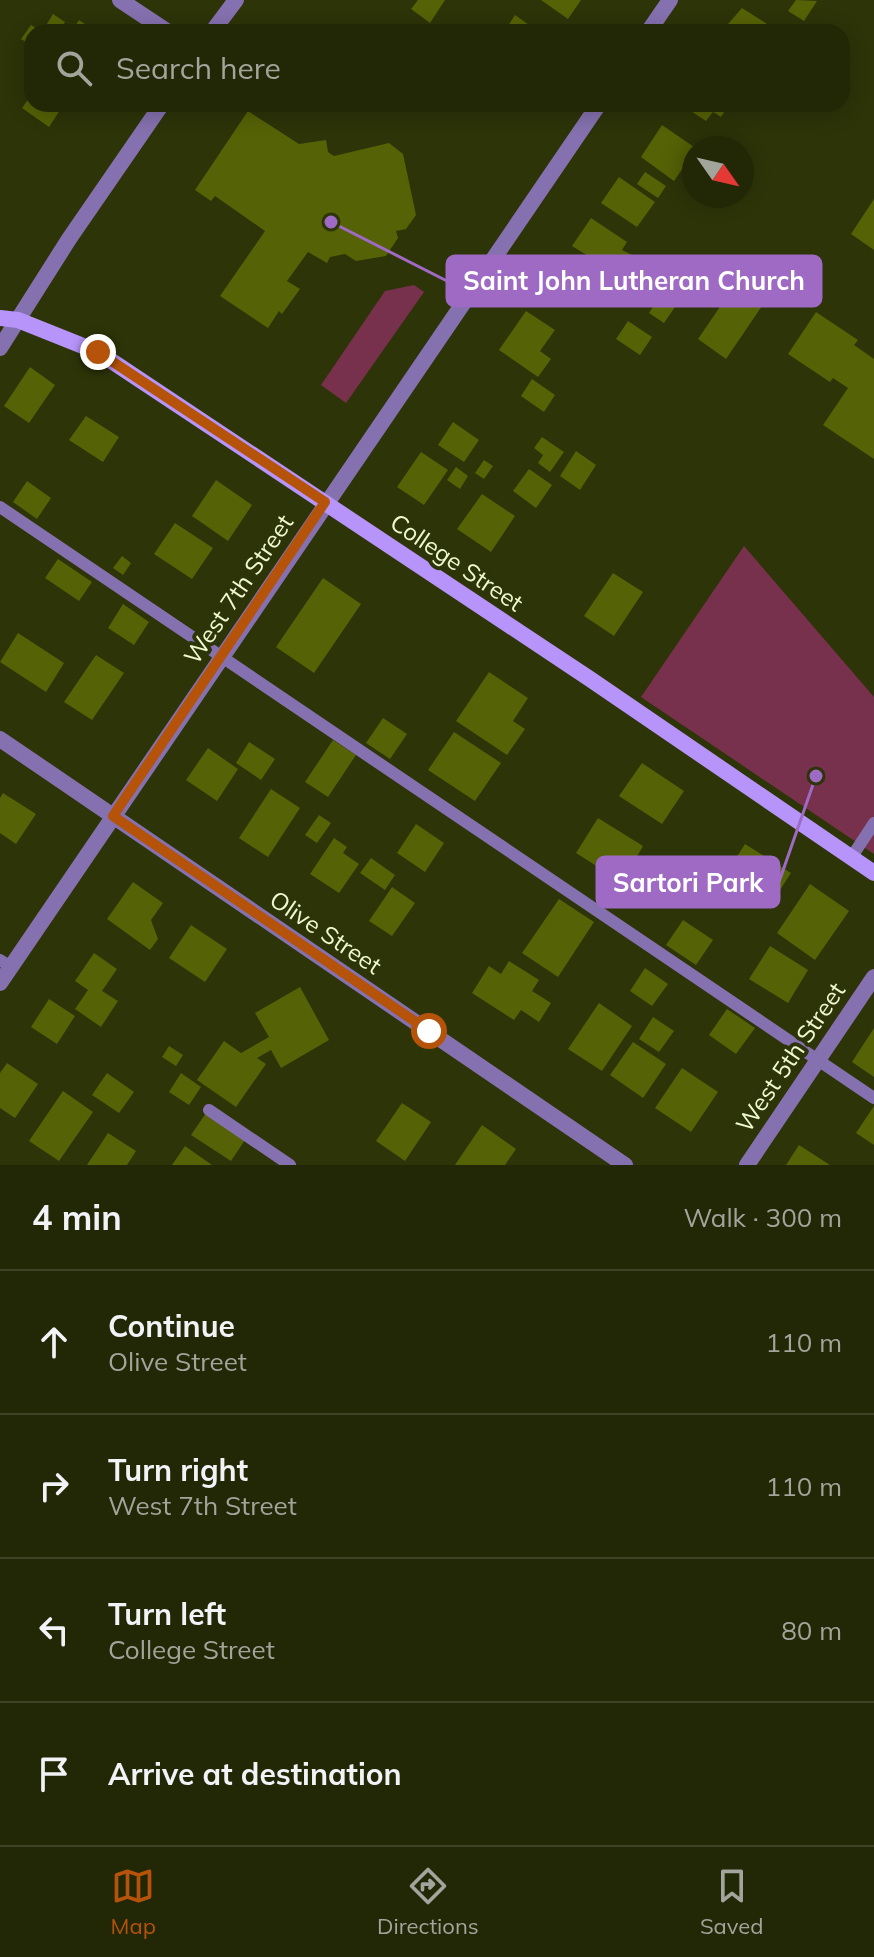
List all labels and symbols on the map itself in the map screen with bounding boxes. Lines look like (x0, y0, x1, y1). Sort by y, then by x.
north arrow (682, 136, 754, 208)
callout: Saint John Lutheran Church (447, 256, 821, 306)
text: Saint John Lutheran Church (463, 264, 805, 297)
route end (80, 334, 116, 370)
street label: College Street (385, 507, 529, 617)
street label: West 7th Street (177, 508, 299, 670)
callout: Sartori Park (597, 857, 779, 907)
text: Sartori Park (613, 866, 764, 899)
street label: Olive Street (264, 884, 388, 980)
street label: West 5th Street (729, 976, 851, 1138)
route start (411, 1013, 447, 1049)

